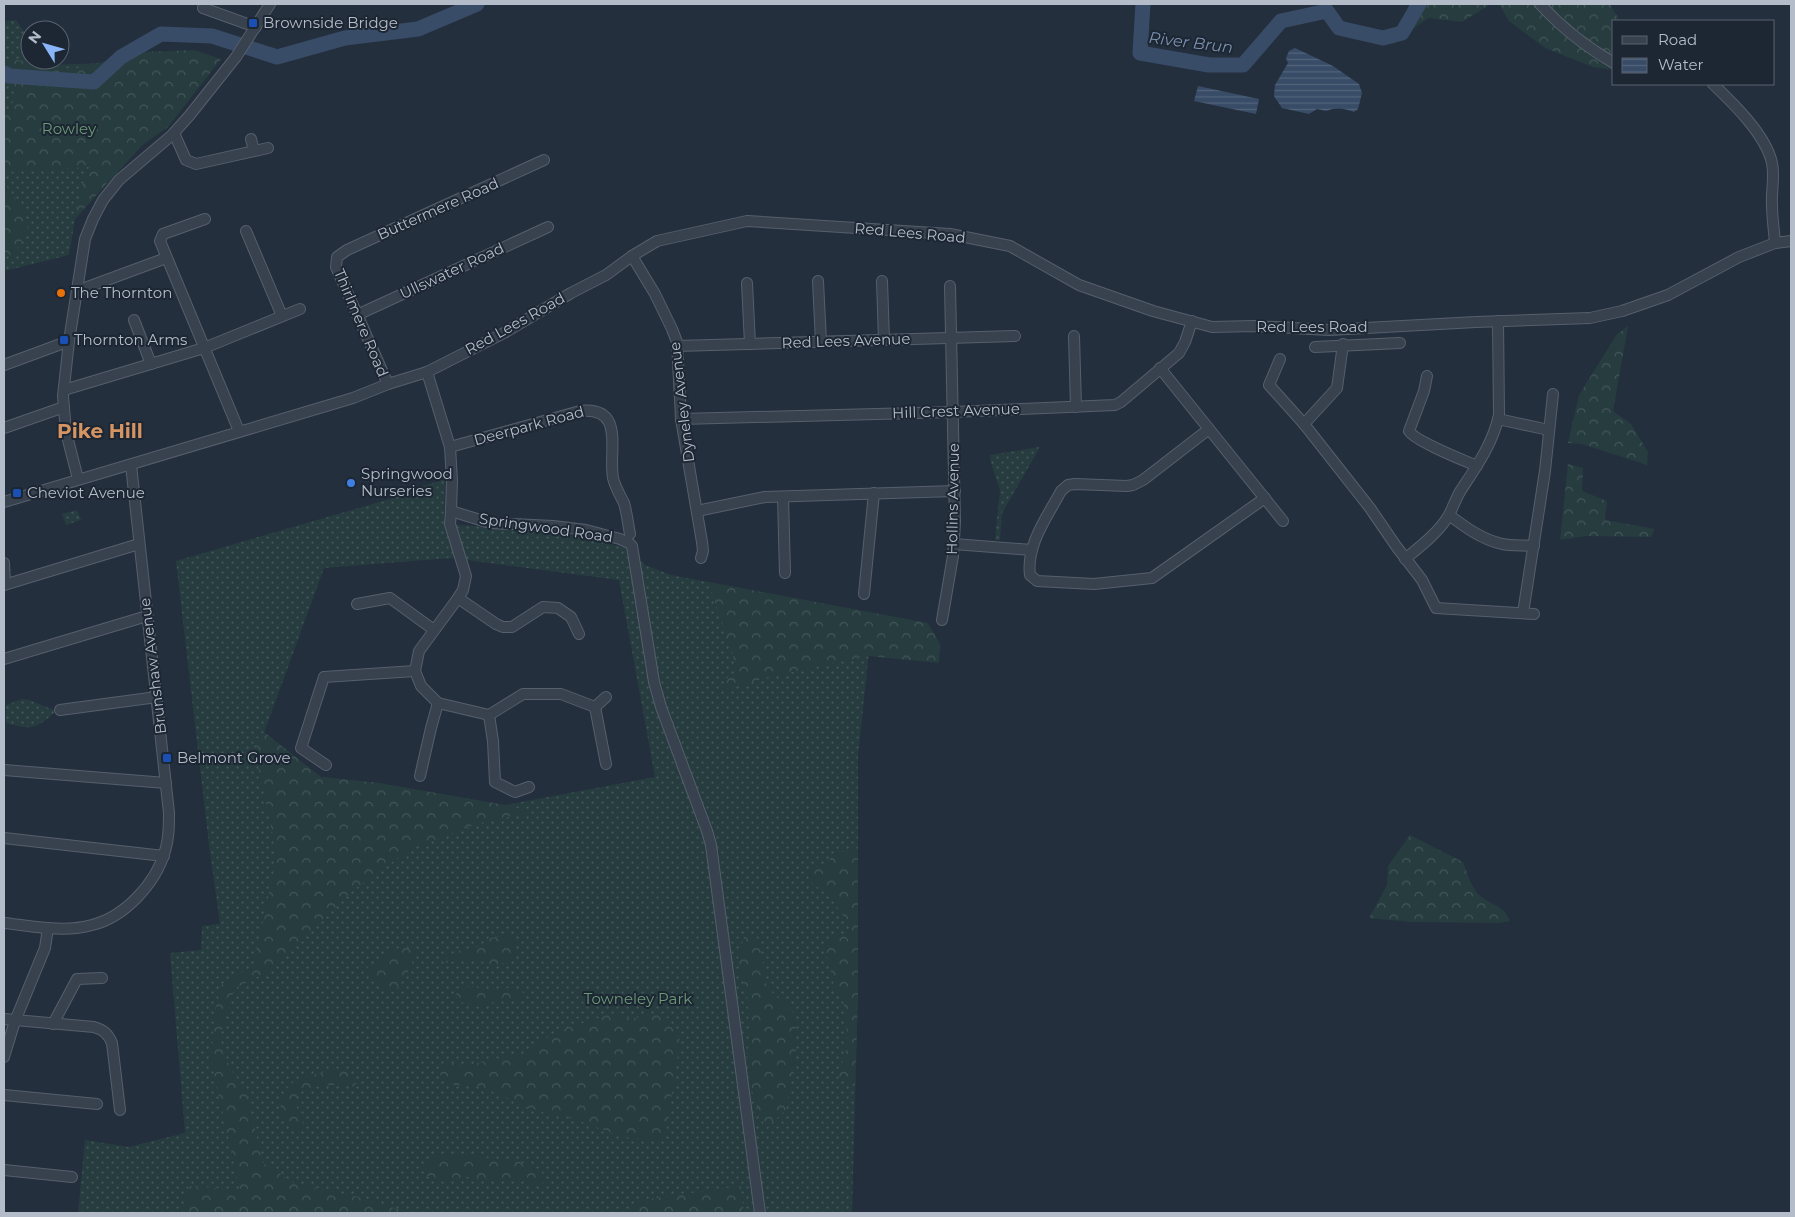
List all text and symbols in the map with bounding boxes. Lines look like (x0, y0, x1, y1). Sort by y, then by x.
place label: Brownside Bridge (263, 13, 398, 32)
marker: Brownside Bridge (247, 17, 259, 29)
north arrow (20, 20, 70, 70)
legend (1612, 20, 1775, 85)
text: N (24, 27, 45, 47)
water label: River Brun (1148, 28, 1234, 57)
text: Road (1658, 30, 1697, 49)
text: Water (1658, 55, 1704, 74)
park label: Rowley (42, 119, 97, 138)
street label: Buttermere Road (374, 173, 502, 244)
street label: Red Lees Road (854, 218, 966, 247)
street label: Ullswater Road (397, 238, 507, 303)
street label: Thirlmere Road (330, 266, 393, 380)
place label: The Thornton (71, 283, 172, 302)
marker: The Thornton (55, 287, 67, 299)
street label: Red Lees Road (461, 288, 568, 359)
street label: Red Lees Road (1256, 317, 1368, 336)
street label: Red Lees Avenue (781, 329, 911, 352)
place label: Thornton Arms (74, 330, 187, 349)
marker: Thornton Arms (58, 334, 70, 346)
street label: Dyneley Avenue (665, 341, 698, 463)
street label: Hill Crest Avenue (892, 399, 1020, 422)
street label: Deerpark Road (472, 402, 586, 449)
district label: Pike Hill (57, 419, 143, 443)
street label: Hollins Avenue (942, 443, 963, 555)
place label: Springwood Nurseries (361, 464, 453, 500)
marker: Springwood Nurseries (345, 477, 357, 489)
place label: Cheviot Avenue (27, 483, 145, 502)
marker: Cheviot Avenue (11, 487, 23, 499)
street label: Springwood Road (478, 509, 614, 546)
street label: Brunshaw Avenue (135, 597, 170, 735)
place label: Belmont Grove (177, 748, 290, 767)
marker: Belmont Grove (161, 752, 173, 764)
park label: Towneley Park (584, 989, 692, 1008)

